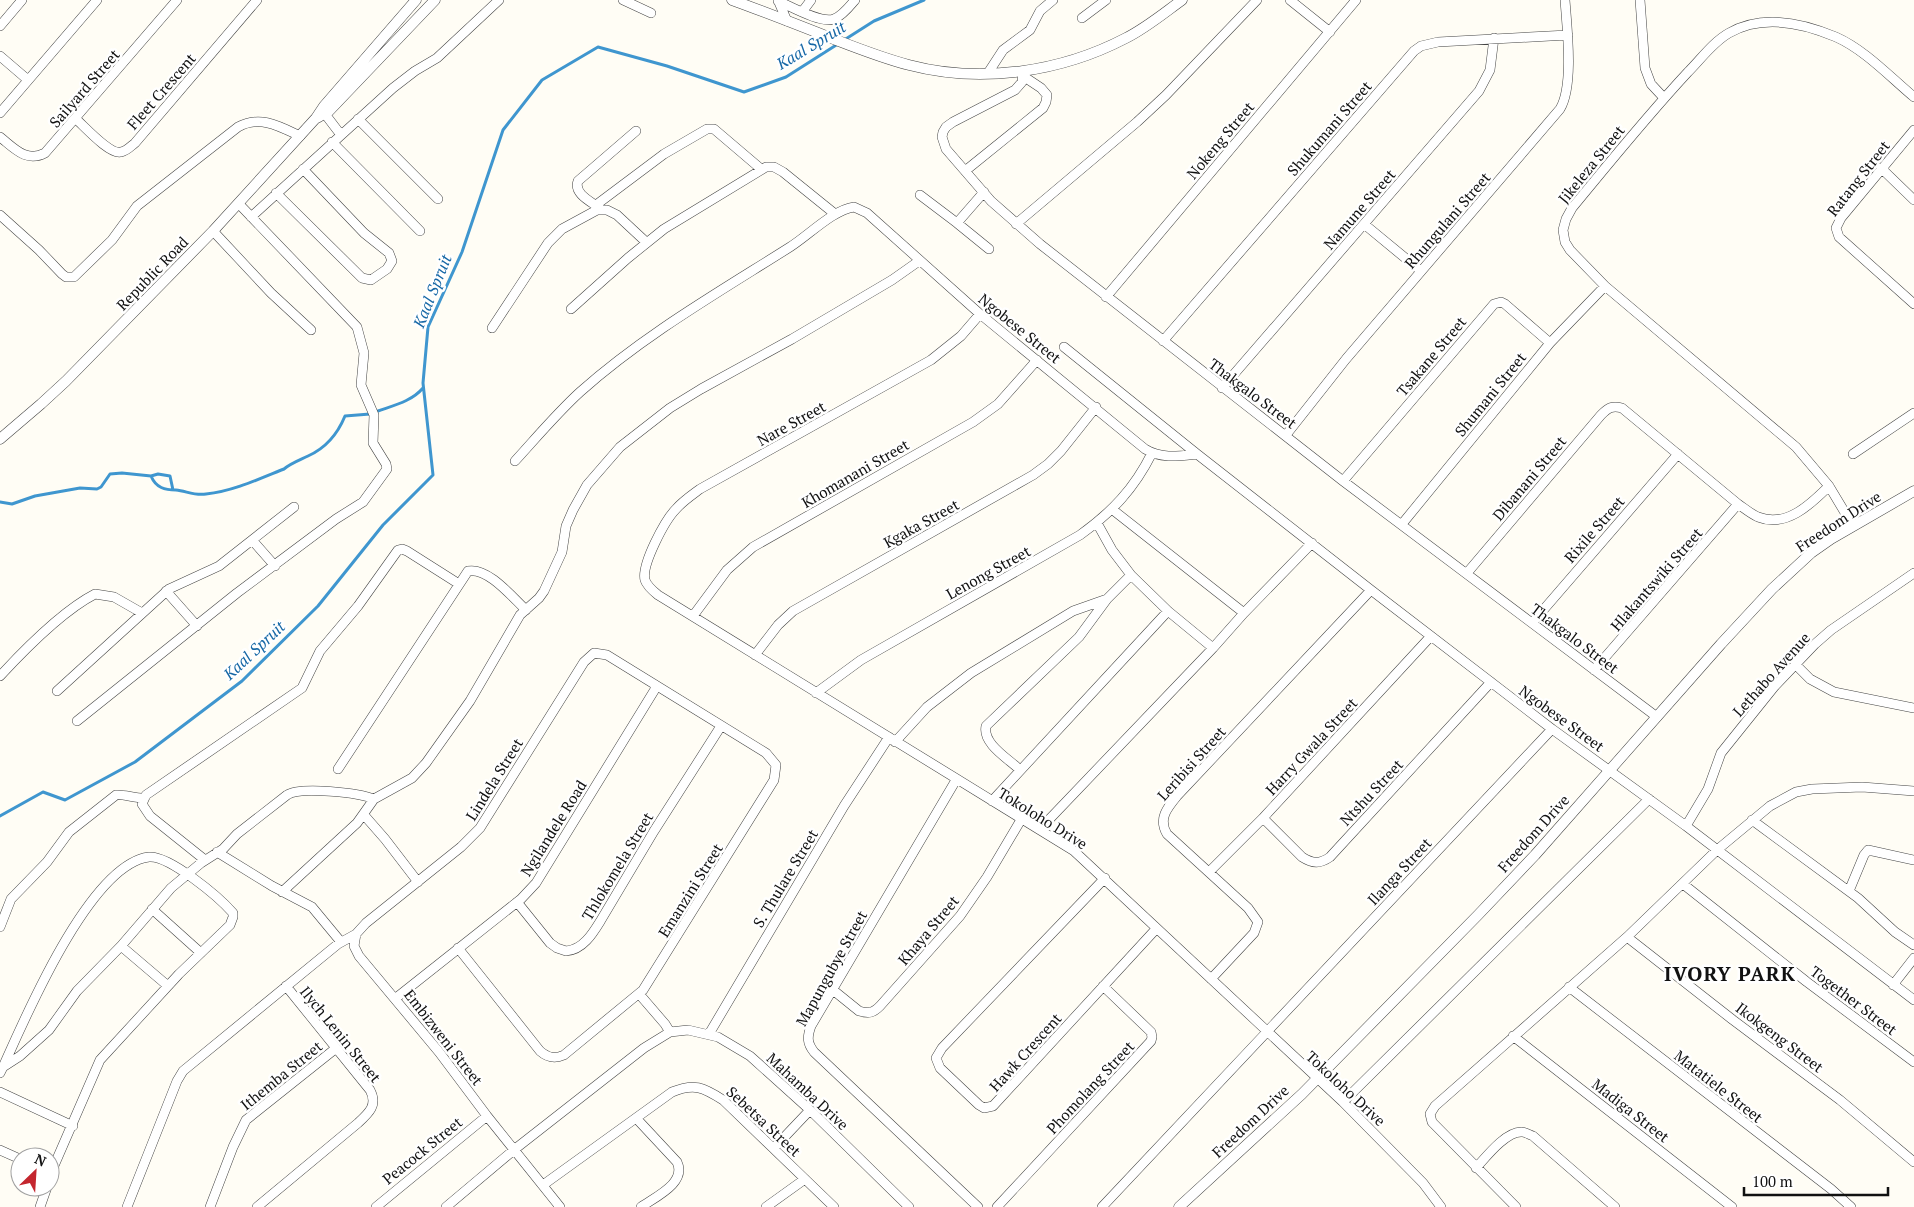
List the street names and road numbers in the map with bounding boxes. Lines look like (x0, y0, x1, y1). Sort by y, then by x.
street label: Sailyard Street (44, 44, 124, 131)
street label: Fleet Crescent (122, 48, 200, 133)
street label: Shukumani Street (1282, 76, 1376, 180)
street label: Nokeng Street (1182, 97, 1258, 183)
street label: Jikeleza Street (1553, 120, 1629, 207)
street label: Ratang Street (1822, 136, 1894, 220)
street label: Namune Street (1319, 164, 1400, 253)
street label: Rhungulani Street (1400, 167, 1495, 272)
street label: Republic Road (112, 232, 192, 314)
street label: Ngobese Street (975, 289, 1066, 368)
street label: Tsakane Street (1392, 312, 1471, 400)
street label: Shumani Street (1450, 347, 1530, 440)
street label: Thakgalo Street (1205, 353, 1301, 433)
street label: Nare Street (753, 396, 829, 450)
street label: Dibanani Street (1488, 431, 1571, 524)
street label: Khomanani Street (798, 434, 913, 512)
street label: Freedom Drive (1791, 486, 1885, 556)
street label: Rixile Street (1560, 491, 1629, 567)
street label: Kgaka Street (880, 494, 963, 552)
street label: Hlakantswiki Street (1606, 523, 1707, 635)
street label: Lenong Street (942, 540, 1034, 603)
street label: Thakgalo Street (1527, 598, 1623, 678)
street label: Lethabo Avenue (1728, 628, 1814, 720)
street label: Ngobese Street (1515, 680, 1609, 756)
street label: Harry Gwala Street (1261, 693, 1362, 799)
street label: Leribisi Street (1152, 721, 1230, 804)
street label: Lindela Street (461, 734, 527, 824)
street label: Ntshu Street (1335, 754, 1407, 830)
street label: Ngilandele Road (516, 776, 590, 880)
street label: Tokoloho Drive (995, 783, 1091, 853)
street label: Freedom Drive (1493, 790, 1573, 876)
street label: Thlokomela Street (577, 808, 657, 924)
street label: S. Thulare Street (748, 825, 822, 931)
street label: Ilanga Street (1363, 833, 1436, 909)
street label: Emanzini Street (653, 839, 727, 941)
street label: Khaya Street (893, 891, 963, 969)
street label: Mapungubye Street (791, 906, 871, 1029)
street label: Together Street (1807, 961, 1902, 1039)
street label: Ilych Lenin Street (296, 982, 386, 1087)
street label: Embizweni Street (400, 985, 488, 1090)
street label: Ikokgeng Street (1732, 998, 1828, 1077)
street label: Hawk Crescent (984, 1008, 1066, 1095)
street label: Ithemba Street (236, 1036, 326, 1114)
street label: Phomolang Street (1042, 1036, 1138, 1138)
street label: Matatiele Street (1671, 1045, 1768, 1127)
street label: Tokoloho Drive (1302, 1046, 1390, 1130)
street label: Mahamba Drive (763, 1048, 853, 1134)
street label: Madiga Street (1588, 1074, 1674, 1147)
street label: Freedom Drive (1207, 1080, 1293, 1162)
street label: Sebetsa Street (723, 1081, 806, 1161)
street label: Peacock Street (378, 1111, 466, 1188)

